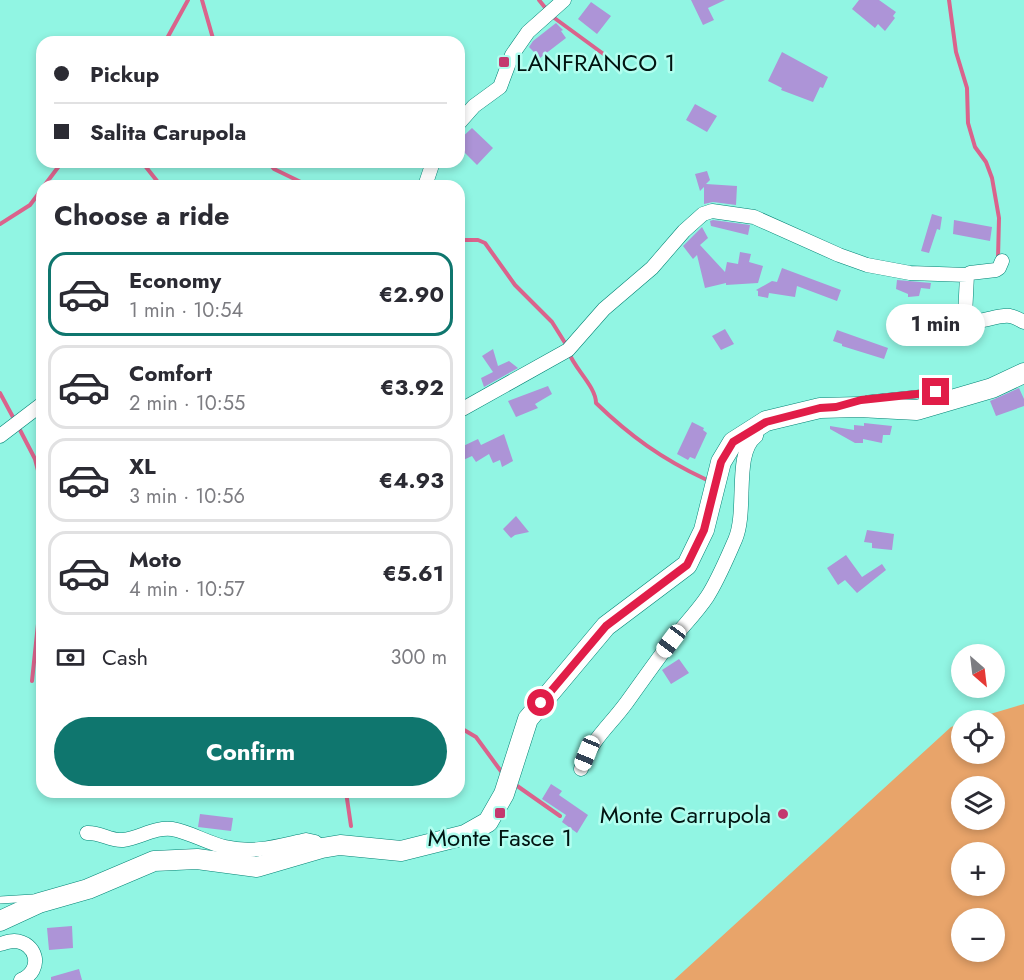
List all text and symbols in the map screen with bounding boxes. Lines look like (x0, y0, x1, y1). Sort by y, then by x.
place label: LANFRANCO 1 (516, 45, 675, 80)
marker: LANFRANCO 1 (497, 55, 511, 69)
text: Pickup (90, 58, 159, 90)
text: Salita Carupola (90, 116, 246, 148)
text: Choose a ride (54, 196, 229, 235)
text: Economy (129, 264, 221, 296)
icon: car (57, 267, 111, 321)
text: €2.90 (379, 278, 444, 310)
text: 1 min · 10:54 (129, 296, 243, 325)
callout: 1 min (886, 305, 986, 347)
text: 1 min (911, 310, 960, 339)
text: Comfort (129, 357, 212, 389)
icon: car (57, 360, 111, 414)
text: €3.92 (380, 371, 444, 403)
route end (922, 378, 949, 405)
text: 2 min · 10:55 (129, 389, 245, 418)
text: XL (129, 450, 156, 482)
icon: car (57, 453, 111, 507)
text: €4.93 (379, 464, 444, 496)
text: 3 min · 10:56 (129, 482, 245, 511)
text: Moto (129, 543, 182, 575)
icon: car (57, 546, 111, 600)
text: €5.61 (382, 557, 444, 589)
text: 4 min · 10:57 (129, 575, 245, 604)
car (653, 621, 689, 661)
icon: cash (54, 641, 87, 674)
text: Cash (102, 641, 148, 673)
text: 300 m (390, 643, 447, 672)
north arrow (951, 644, 1005, 698)
map controls (951, 644, 1005, 962)
route start (527, 689, 554, 716)
button: locate (951, 710, 1005, 764)
button: Confirm (54, 717, 447, 786)
car (572, 733, 602, 773)
button: layers (951, 776, 1005, 830)
place label: Monte Carrupola (600, 797, 771, 832)
marker: Monte Fasce 1 (493, 806, 507, 820)
marker: Monte Carrupola (776, 807, 790, 821)
place label: Monte Fasce 1 (428, 820, 572, 855)
button: + (951, 842, 1005, 896)
button: − (951, 908, 1005, 962)

